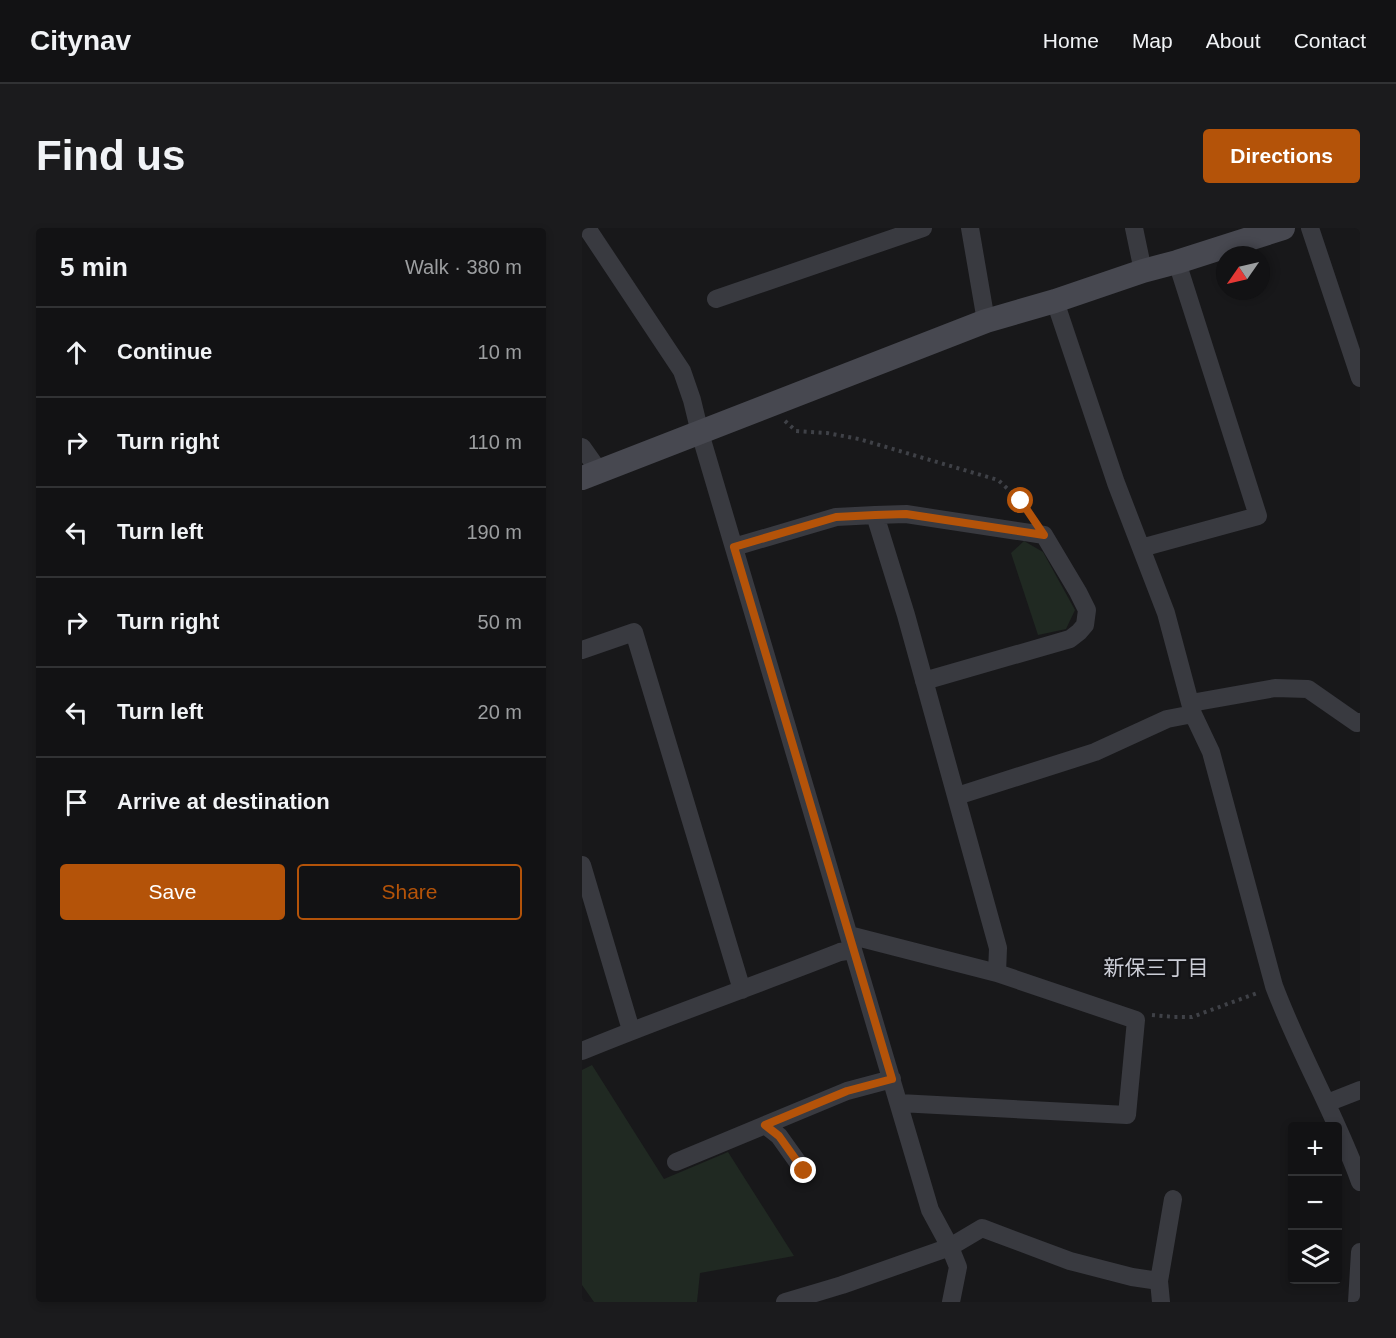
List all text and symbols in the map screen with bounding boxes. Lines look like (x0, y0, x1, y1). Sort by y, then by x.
text: Citynav (30, 25, 131, 56)
text: Home (1043, 29, 1099, 52)
text: Map (1132, 29, 1173, 52)
text: About (1206, 29, 1261, 52)
text: Contact (1294, 29, 1366, 52)
button: Directions (1203, 129, 1360, 183)
text: Find us (36, 132, 185, 179)
north arrow (1216, 246, 1270, 300)
text: 5 min (60, 252, 128, 282)
text: Walk · 380 m (405, 256, 522, 278)
icon: ahead (60, 336, 93, 369)
text: Continue (117, 339, 212, 364)
text: 10 m (478, 341, 522, 363)
icon: right (60, 426, 93, 459)
text: Turn right (117, 429, 219, 454)
text: 110 m (468, 431, 522, 453)
route start (1007, 487, 1033, 513)
icon: left (60, 516, 93, 549)
text: Turn left (117, 519, 203, 544)
text: 190 m (466, 521, 522, 543)
icon: right (60, 606, 93, 639)
text: Turn right (117, 609, 219, 634)
text: 50 m (478, 611, 522, 633)
icon: left (60, 696, 93, 729)
text: Turn left (117, 699, 203, 724)
text: 20 m (478, 701, 522, 723)
icon: arrive (60, 786, 93, 819)
text: Arrive at destination (117, 789, 330, 814)
button: Save (60, 864, 285, 920)
button: Share (297, 864, 522, 920)
district label: 新保三丁目 (1104, 956, 1209, 979)
map controls (1288, 1122, 1342, 1284)
button: + (1288, 1122, 1342, 1176)
route end (790, 1157, 816, 1183)
button: − (1288, 1176, 1342, 1230)
button: layers (1288, 1230, 1342, 1284)

